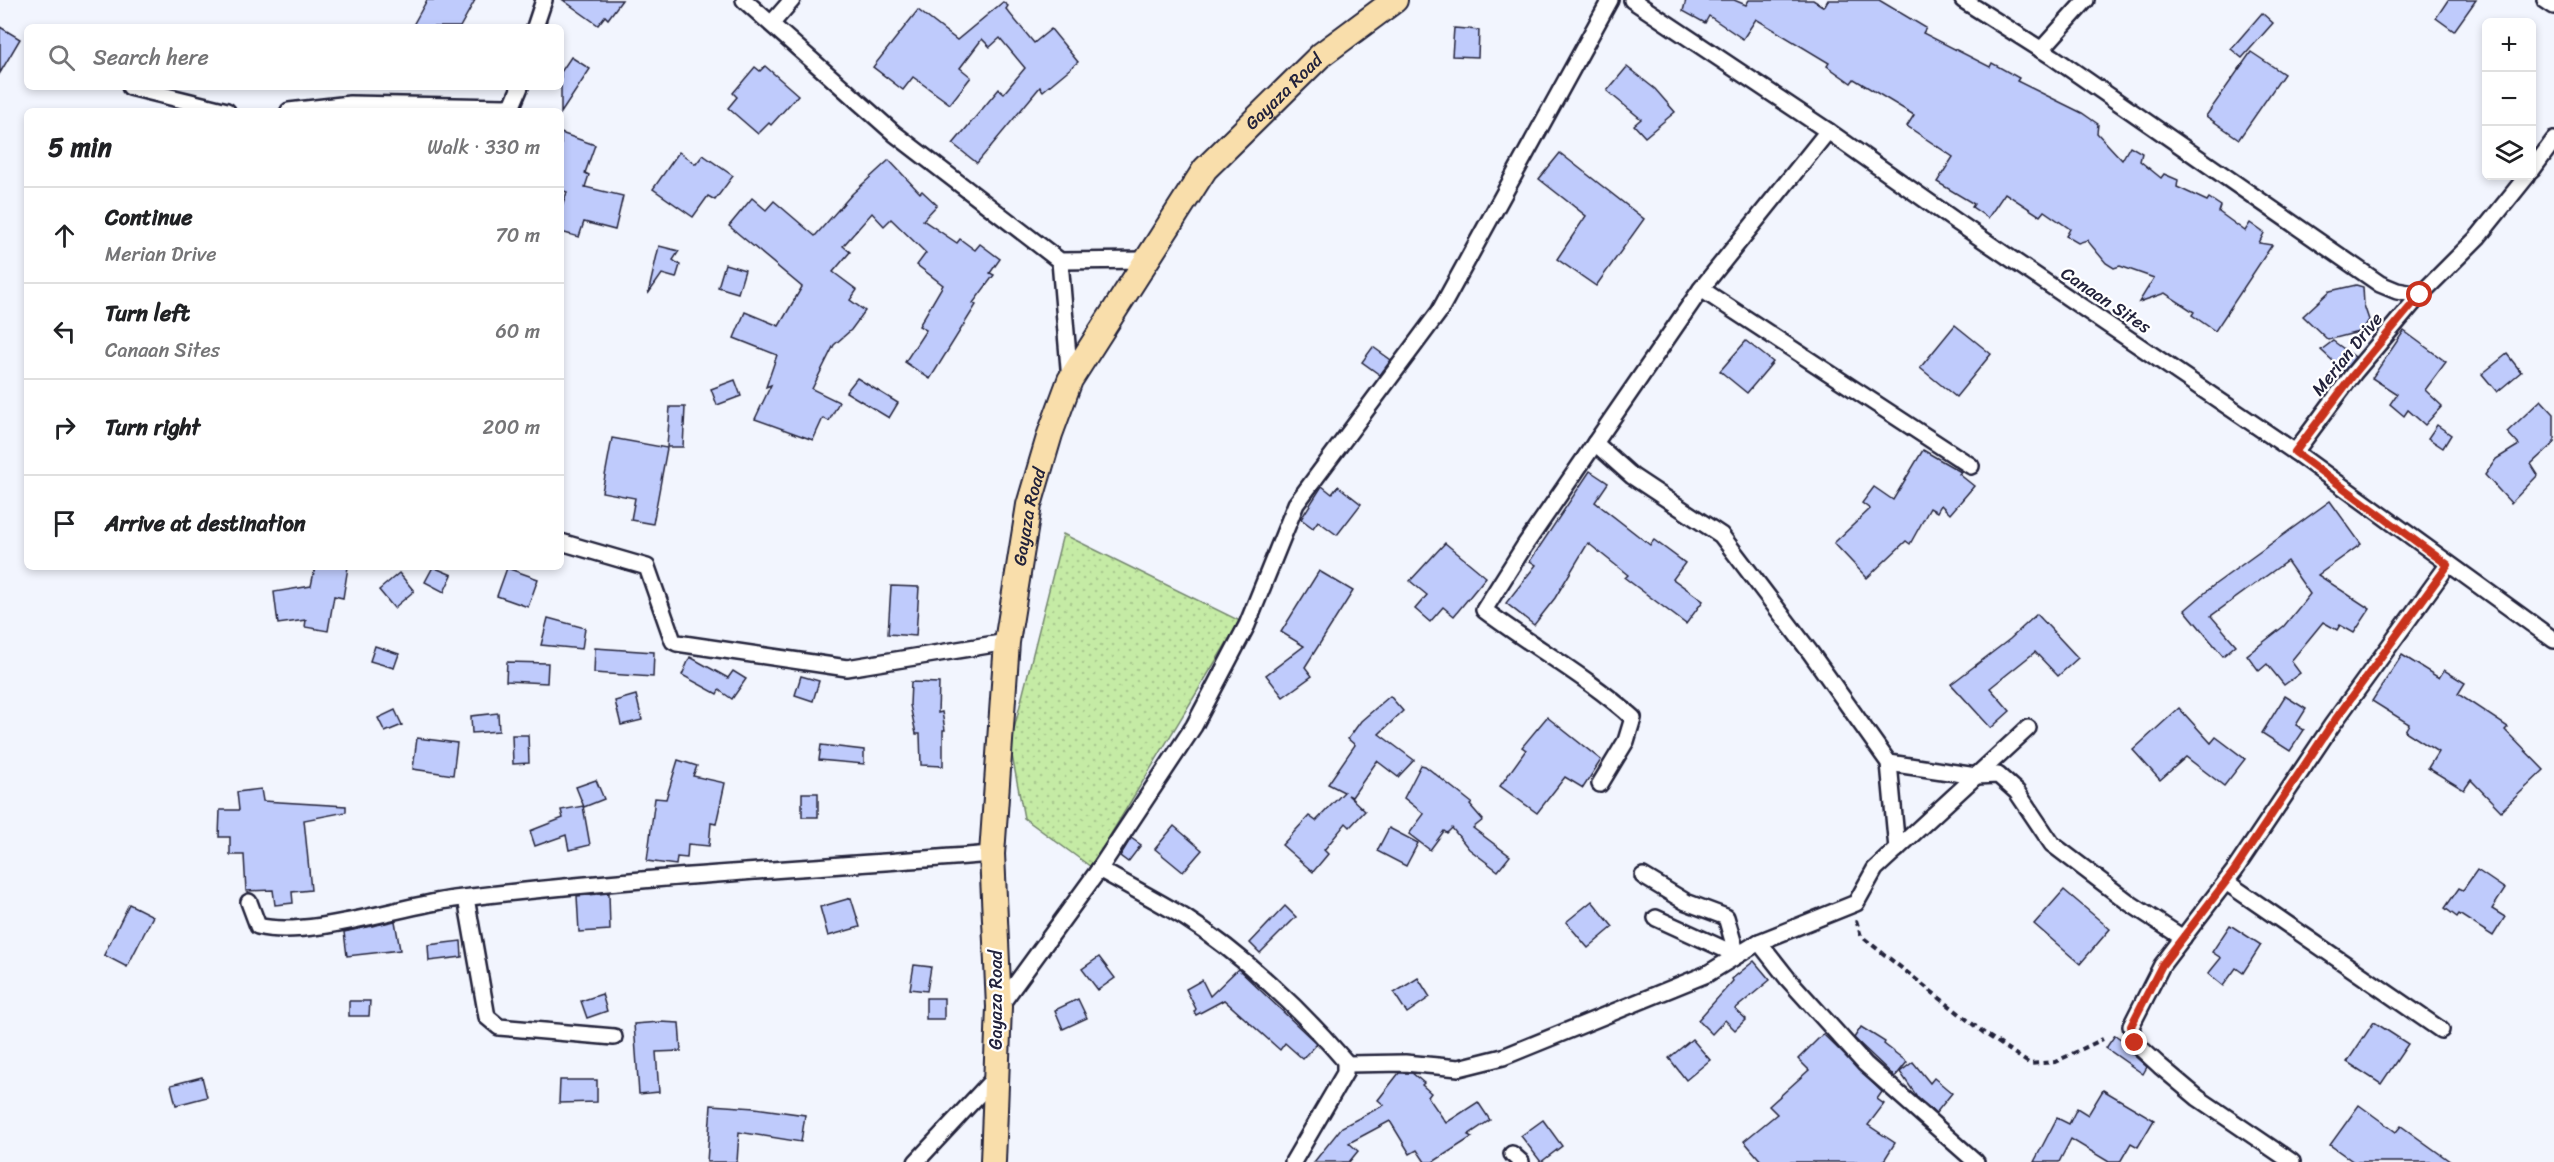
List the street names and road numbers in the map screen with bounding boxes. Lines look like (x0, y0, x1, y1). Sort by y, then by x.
street label: Gayaza Road (1237, 44, 1331, 138)
street label: Canaan Sites (2054, 258, 2158, 343)
street label: Merian Drive (2303, 305, 2391, 403)
street label: Gayaza Road (1003, 462, 1056, 568)
street label: Gayaza Road (980, 949, 1012, 1050)

